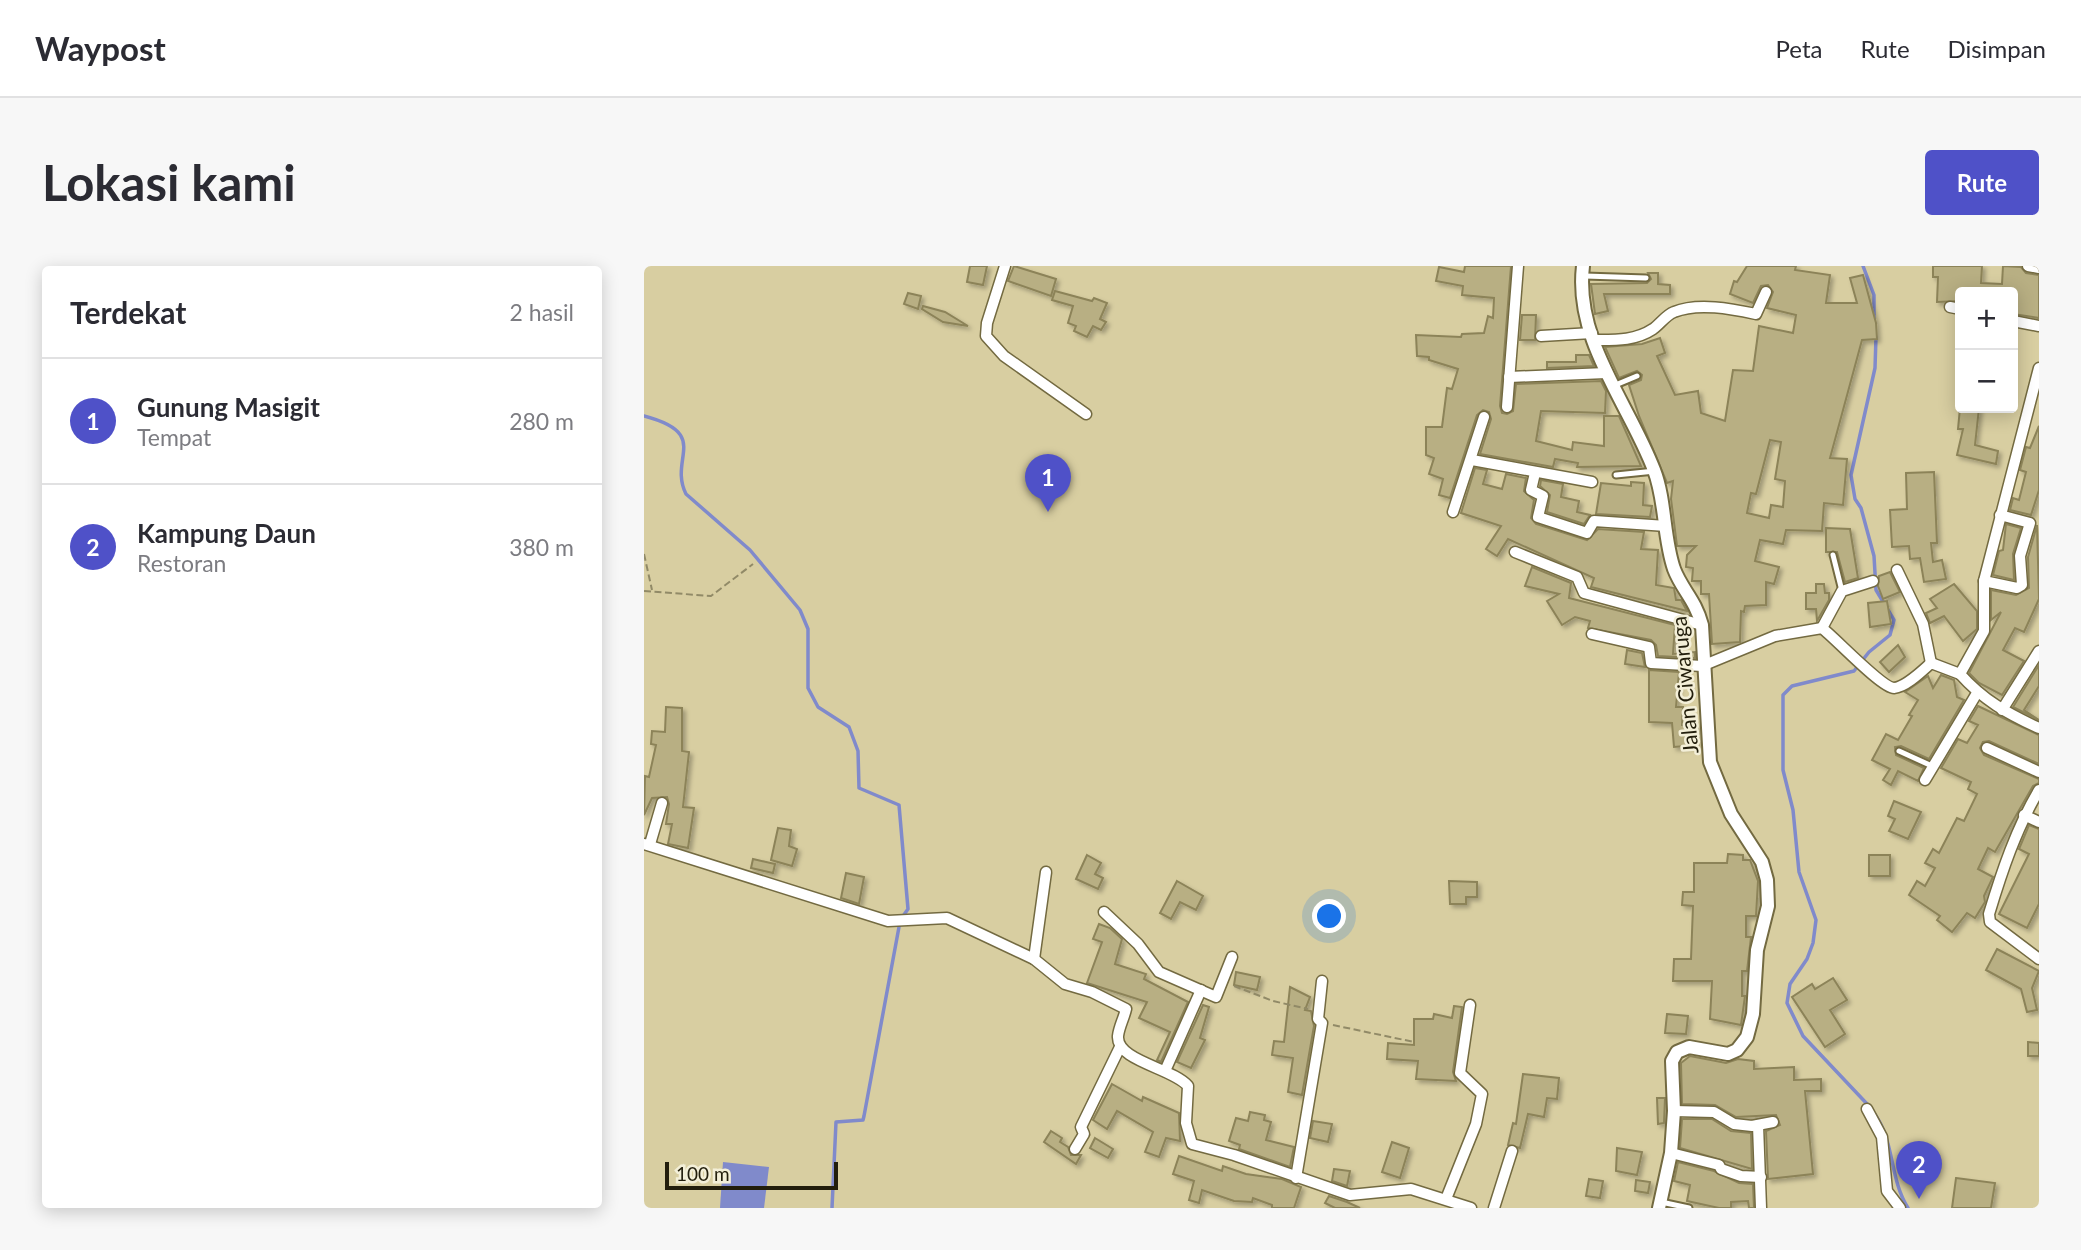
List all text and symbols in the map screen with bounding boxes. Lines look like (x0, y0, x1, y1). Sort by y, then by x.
text: Waypost (35, 28, 166, 68)
text: Peta (1776, 34, 1822, 63)
text: Rute (1860, 34, 1910, 63)
text: Disimpan (1948, 34, 2046, 63)
button: Rute (1925, 150, 2039, 215)
text: Lokasi kami (42, 153, 296, 211)
map controls (1955, 287, 2018, 413)
button: + (1955, 287, 2018, 350)
text: Terdekat (70, 294, 186, 330)
text: 2 hasil (510, 298, 574, 326)
button: − (1955, 350, 2018, 413)
text: Gunung Masigit (137, 391, 320, 423)
text: 1 (86, 407, 100, 435)
text: 280 m (509, 407, 574, 435)
text: Tempat (137, 423, 211, 451)
pin: 1 (1025, 454, 1071, 512)
text: Kampung Daun (137, 517, 316, 549)
text: 2 (86, 533, 100, 561)
text: 380 m (509, 533, 574, 561)
text: Restoran (137, 549, 226, 577)
street label: Jalan Ciwaruga (1666, 615, 1702, 755)
your location (1312, 899, 1346, 933)
pin: 2 (1896, 1141, 1942, 1199)
scale bar (665, 1159, 838, 1191)
text: 100 m (676, 1162, 730, 1185)

